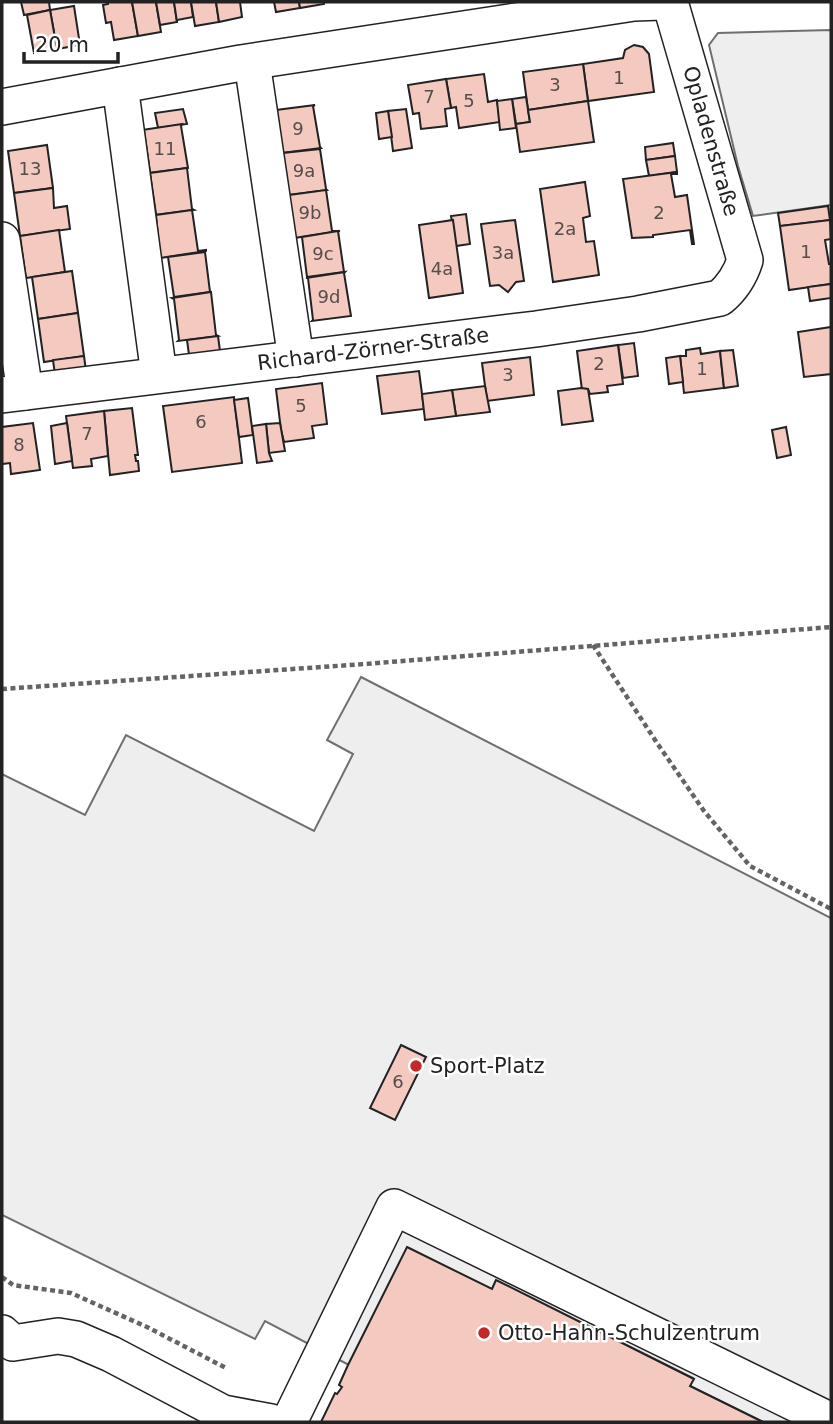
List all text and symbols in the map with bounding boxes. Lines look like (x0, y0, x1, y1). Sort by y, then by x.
scale bar (24, 21, 119, 65)
text: 20 m (35, 33, 89, 57)
street label: Opladenstraße (678, 63, 744, 219)
house number: 1 (613, 67, 625, 88)
house number: 3 (549, 74, 561, 95)
house number: 7 (423, 86, 435, 107)
house number: 5 (463, 90, 475, 111)
house number: 9 (292, 118, 304, 139)
house number: 11 (154, 138, 176, 159)
house number: 13 (19, 158, 41, 179)
house number: 9a (293, 160, 315, 181)
house number: 9b (299, 202, 321, 223)
house number: 2 (653, 202, 665, 223)
house number: 2a (554, 218, 576, 239)
house number: 1 (800, 241, 812, 262)
house number: 3a (492, 242, 514, 263)
house number: 9c (312, 243, 334, 264)
house number: 4a (431, 258, 453, 279)
house number: 9d (318, 286, 340, 307)
street label: Richard-Zörner-Straße (256, 323, 490, 375)
house number: 2 (593, 353, 605, 374)
house number: 1 (696, 358, 708, 379)
house number: 3 (502, 364, 514, 385)
house number: 5 (295, 395, 307, 416)
house number: 6 (195, 411, 207, 432)
house number: 7 (81, 423, 93, 444)
house number: 8 (13, 434, 25, 455)
place label: Sport-Platz (430, 1054, 545, 1078)
marker: Sport-Platz (408, 1058, 424, 1074)
house number: 6 (392, 1071, 404, 1092)
place label: Otto-Hahn-Schulzentrum (498, 1321, 760, 1345)
marker: Otto-Hahn-Schulzentrum (476, 1325, 492, 1341)

